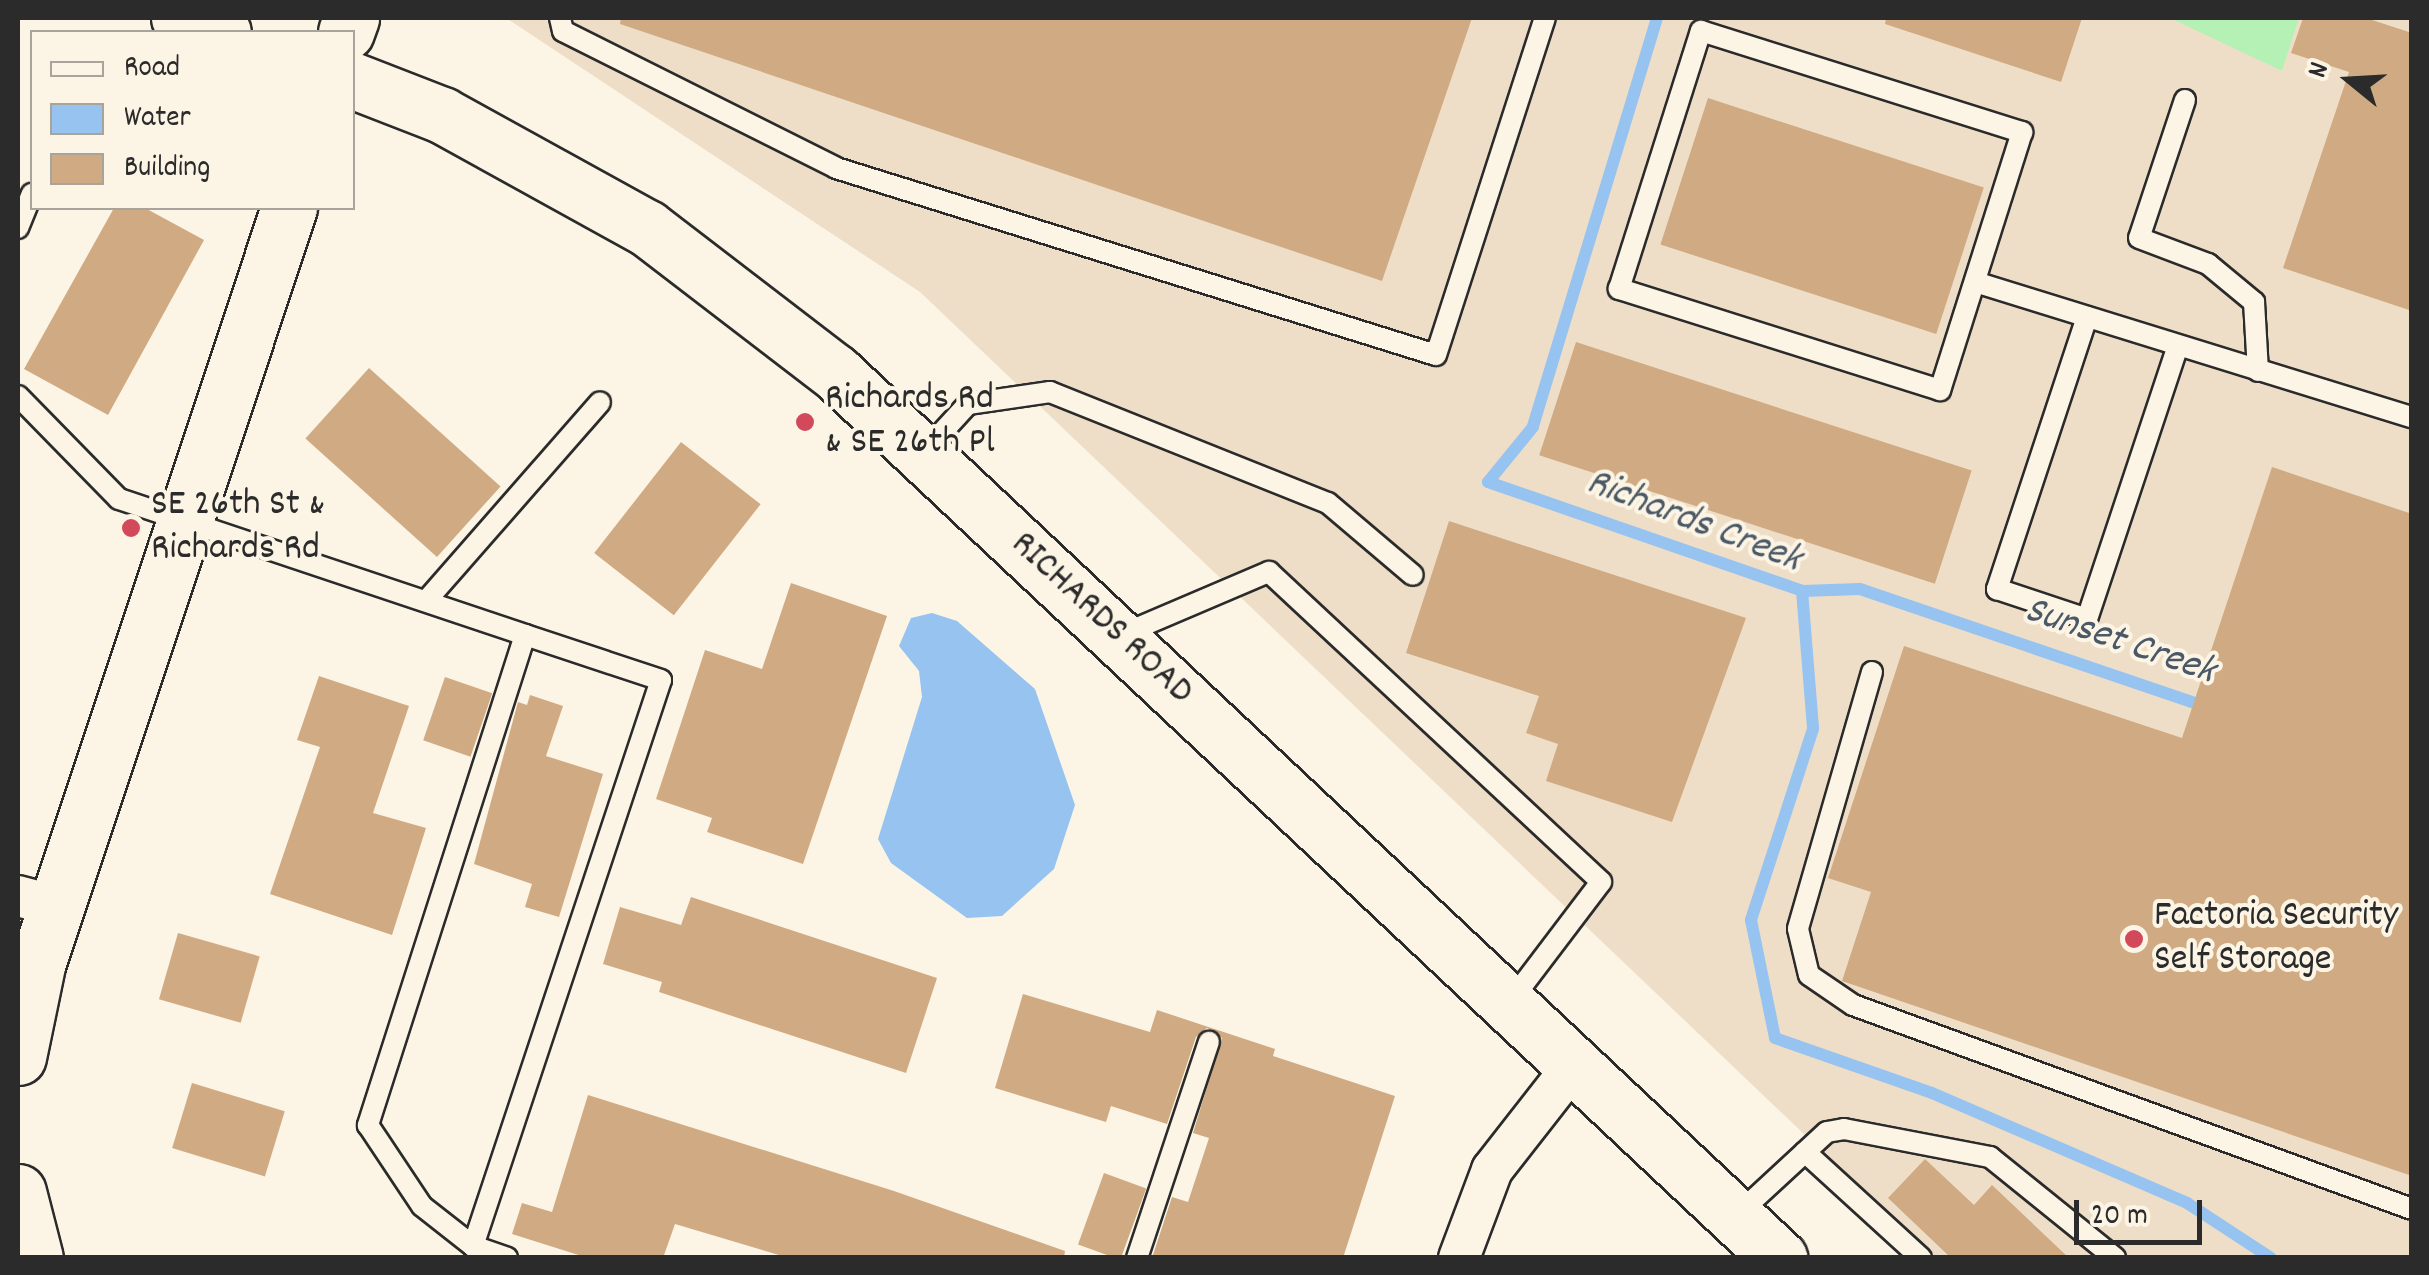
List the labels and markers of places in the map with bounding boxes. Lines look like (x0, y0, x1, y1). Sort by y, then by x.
place label: Richards Rd & SE 26th Pl (825, 377, 995, 466)
marker: Richards Rd & SE 26th Pl (794, 411, 816, 433)
place label: SE 26th St & Richards Rd (151, 483, 325, 572)
marker: SE 26th St & Richards Rd (120, 517, 142, 539)
place label: Factoria Security Self Storage (2154, 894, 2398, 984)
marker: Factoria Security Self Storage (2123, 928, 2145, 950)

